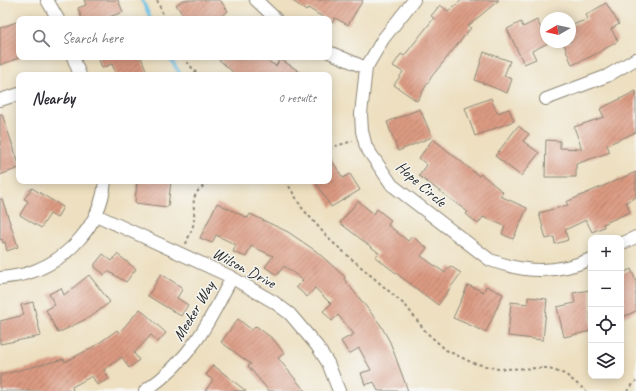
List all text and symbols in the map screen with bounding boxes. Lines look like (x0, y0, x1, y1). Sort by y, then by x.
north arrow (540, 12, 576, 48)
search box (16, 16, 332, 60)
icon: search (30, 27, 52, 49)
text: Search here (62, 29, 123, 48)
text: Nearby (32, 88, 75, 109)
text: 0 results (278, 90, 316, 106)
street label: Hope Circle (392, 157, 452, 212)
map controls (588, 235, 624, 379)
button: + (588, 235, 624, 271)
street label: Wilson Drive (209, 243, 281, 294)
button: − (588, 271, 624, 307)
street label: Meeker Way (168, 276, 221, 345)
button: locate (588, 307, 624, 343)
button: layers (588, 343, 624, 379)

